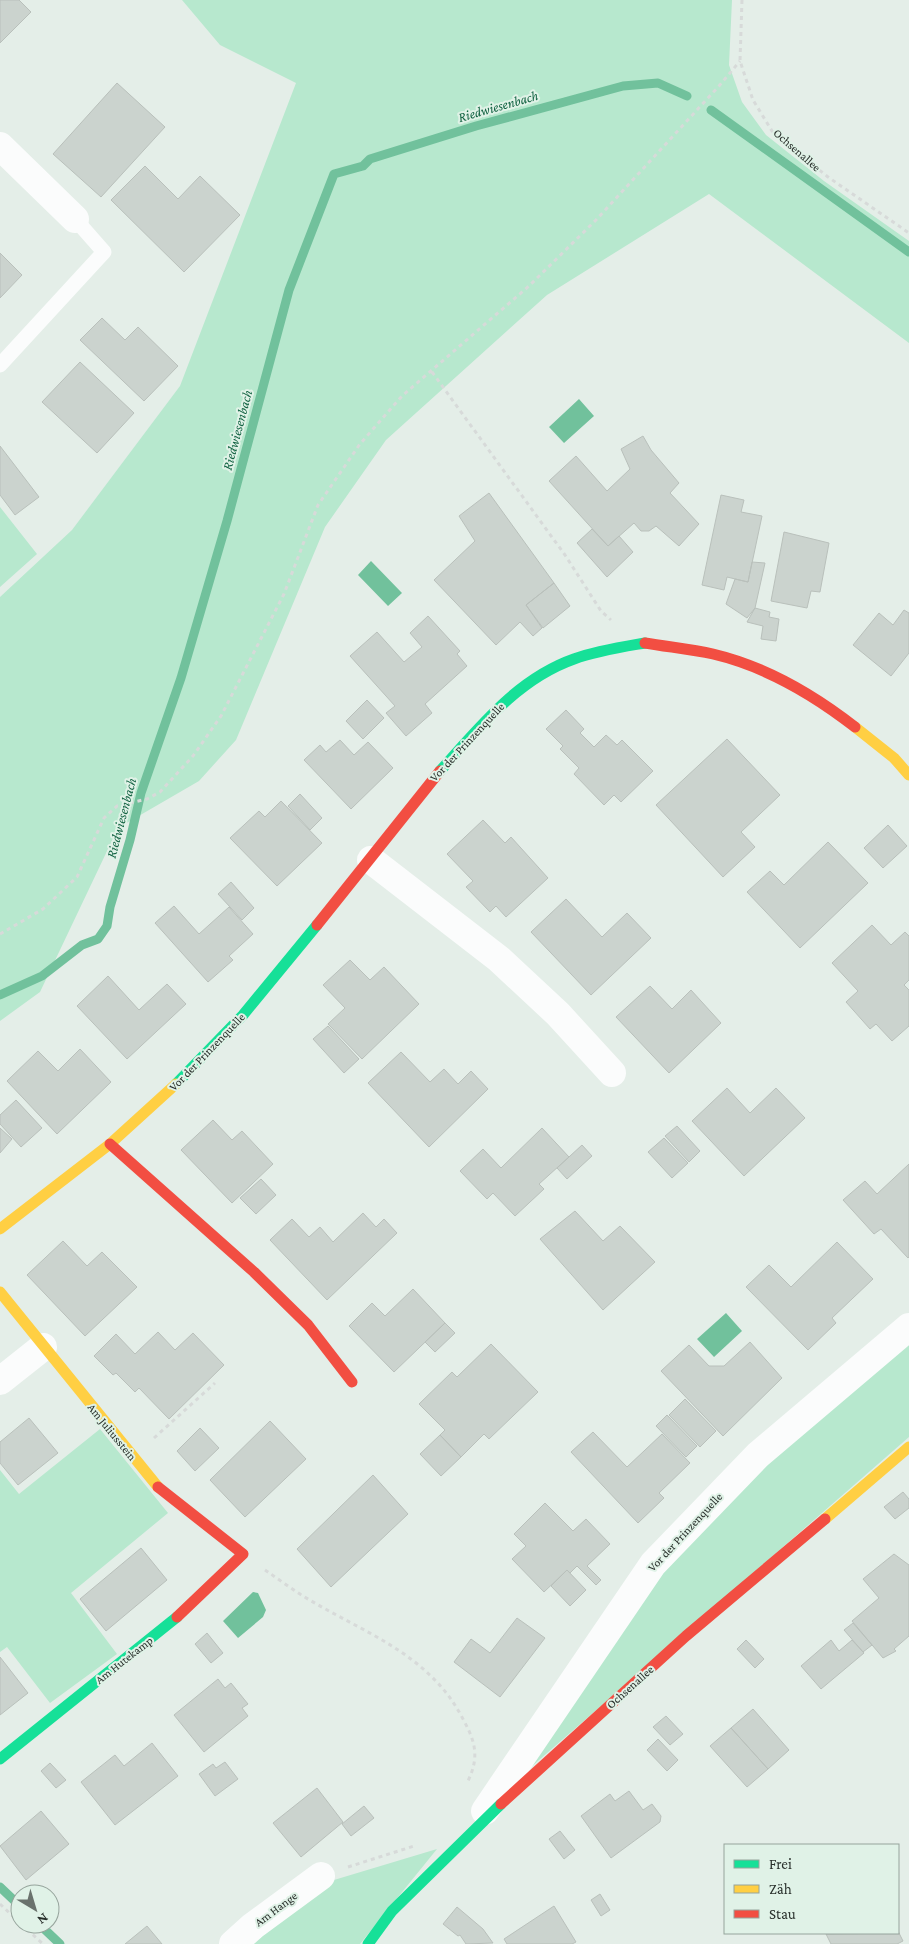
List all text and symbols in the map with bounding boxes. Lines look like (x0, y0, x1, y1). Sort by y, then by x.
water label: Riedwiesenbach (456, 87, 540, 125)
street label: Ochsenallee (770, 126, 824, 174)
water label: Riedwiesenbach (219, 388, 255, 472)
street label: Vor der Prinzenquelle (427, 700, 507, 784)
water label: Riedwiesenbach (103, 776, 139, 860)
street label: Vor der Prinzenquelle (166, 1010, 248, 1094)
street label: Am Juliusstein (85, 1401, 140, 1464)
street label: Vor der Prinzenquelle (645, 1490, 725, 1574)
street label: Am Hutekamp (92, 1633, 156, 1687)
street label: Ochsenallee (604, 1662, 656, 1712)
legend (724, 1844, 899, 1934)
text: Frei (769, 1856, 792, 1872)
text: Zäh (769, 1881, 792, 1897)
north arrow (10, 1884, 60, 1934)
street label: Am Hange (252, 1888, 300, 1930)
text: Stau (769, 1906, 796, 1922)
text: N (34, 1910, 52, 1929)

